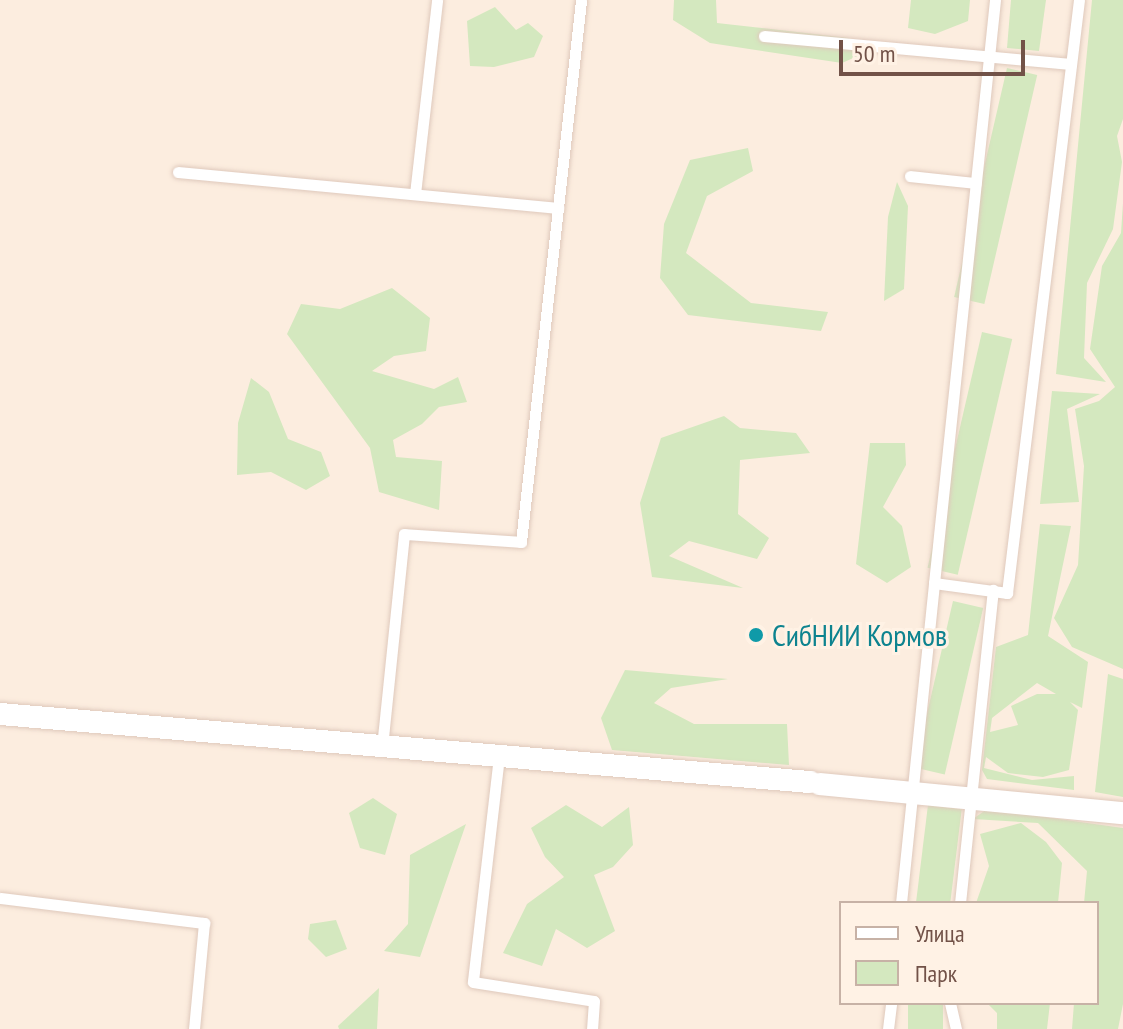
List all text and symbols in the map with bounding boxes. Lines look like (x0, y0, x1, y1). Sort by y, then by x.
scale bar (843, 24, 1029, 74)
text: 50 m (853, 38, 895, 69)
place label: СибНИИ Кормов (772, 617, 947, 653)
marker: СибНИИ Кормов (747, 626, 765, 644)
legend (839, 901, 1099, 1005)
text: Улица (915, 918, 965, 949)
text: Парк (915, 958, 957, 989)

